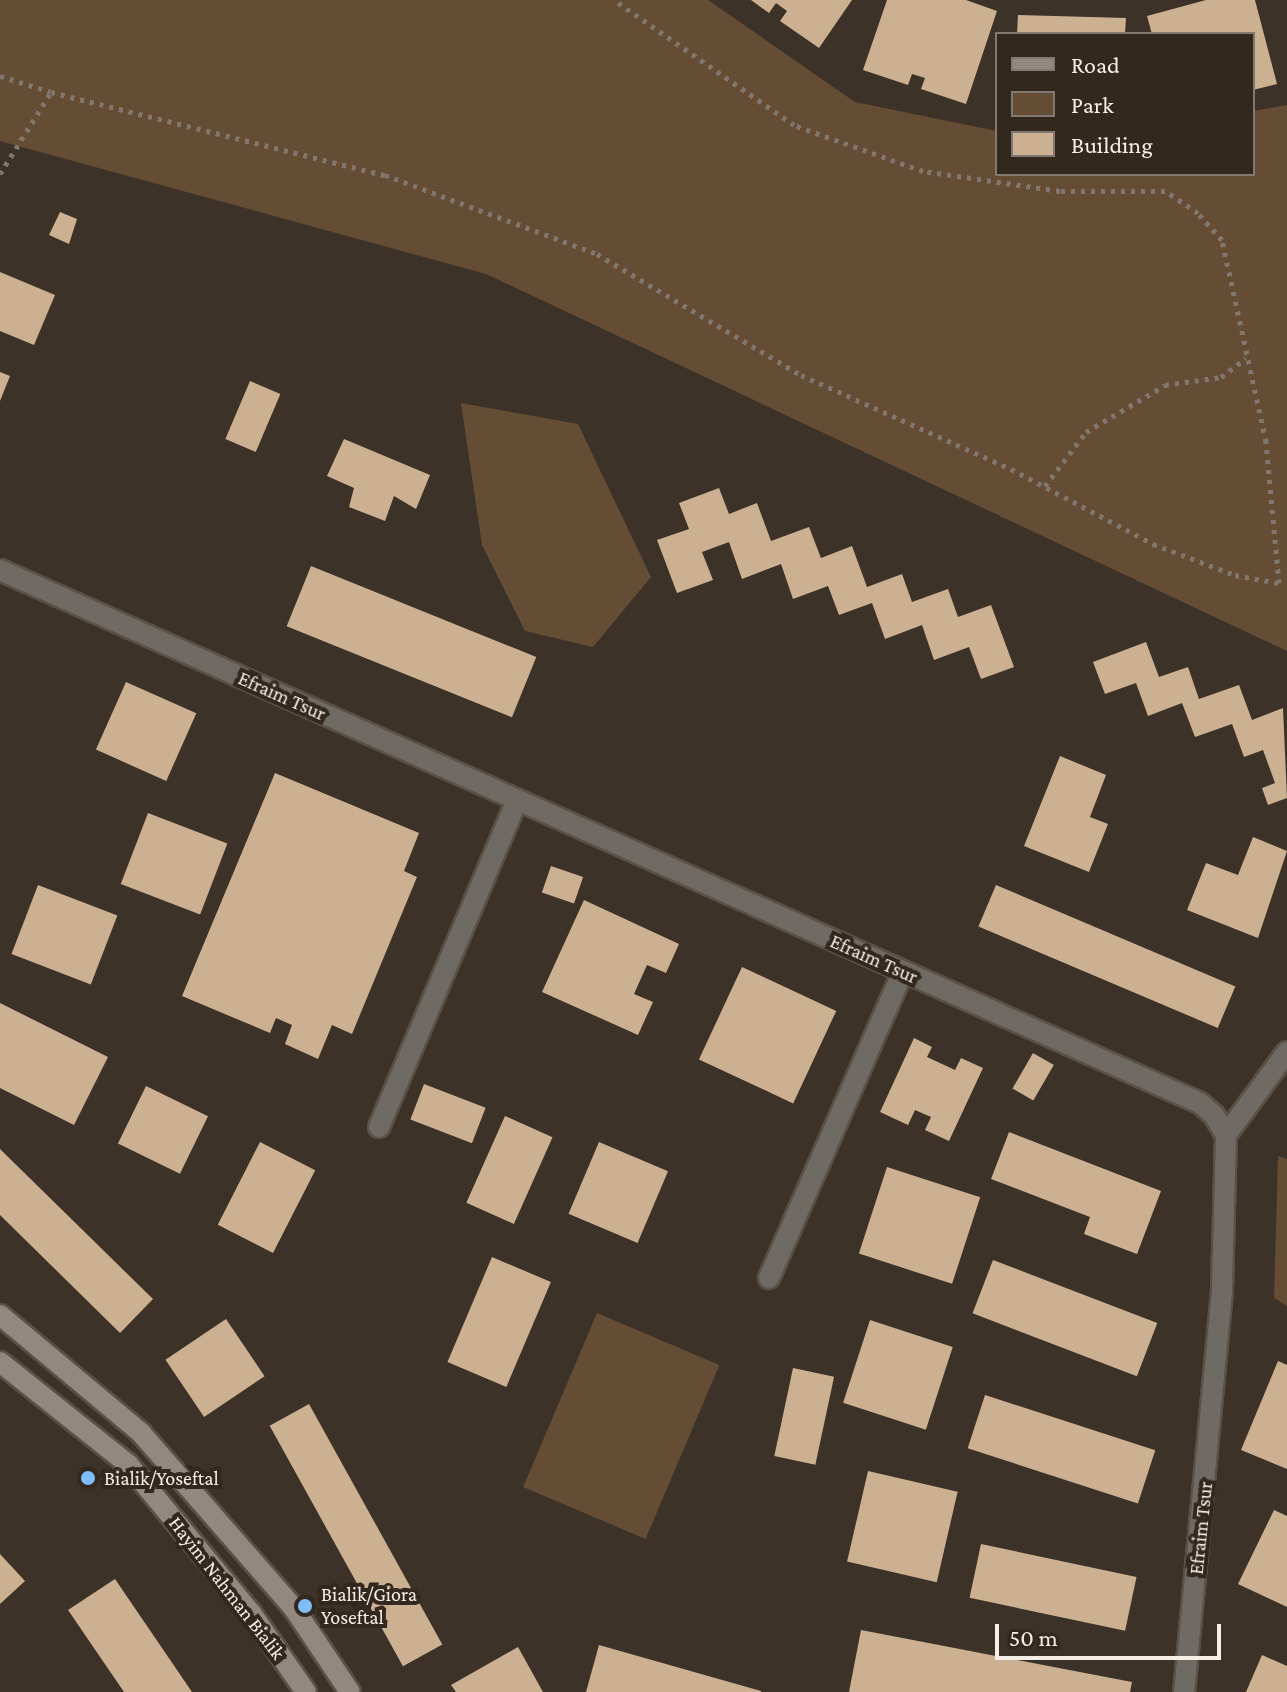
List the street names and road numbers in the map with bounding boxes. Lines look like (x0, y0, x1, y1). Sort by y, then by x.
street label: Efraim Tsur (234, 666, 330, 726)
street label: Efraim Tsur (826, 929, 922, 989)
street label: Efraim Tsur (1184, 1480, 1218, 1576)
street label: Hayim Nahman Bialik (164, 1512, 290, 1664)

